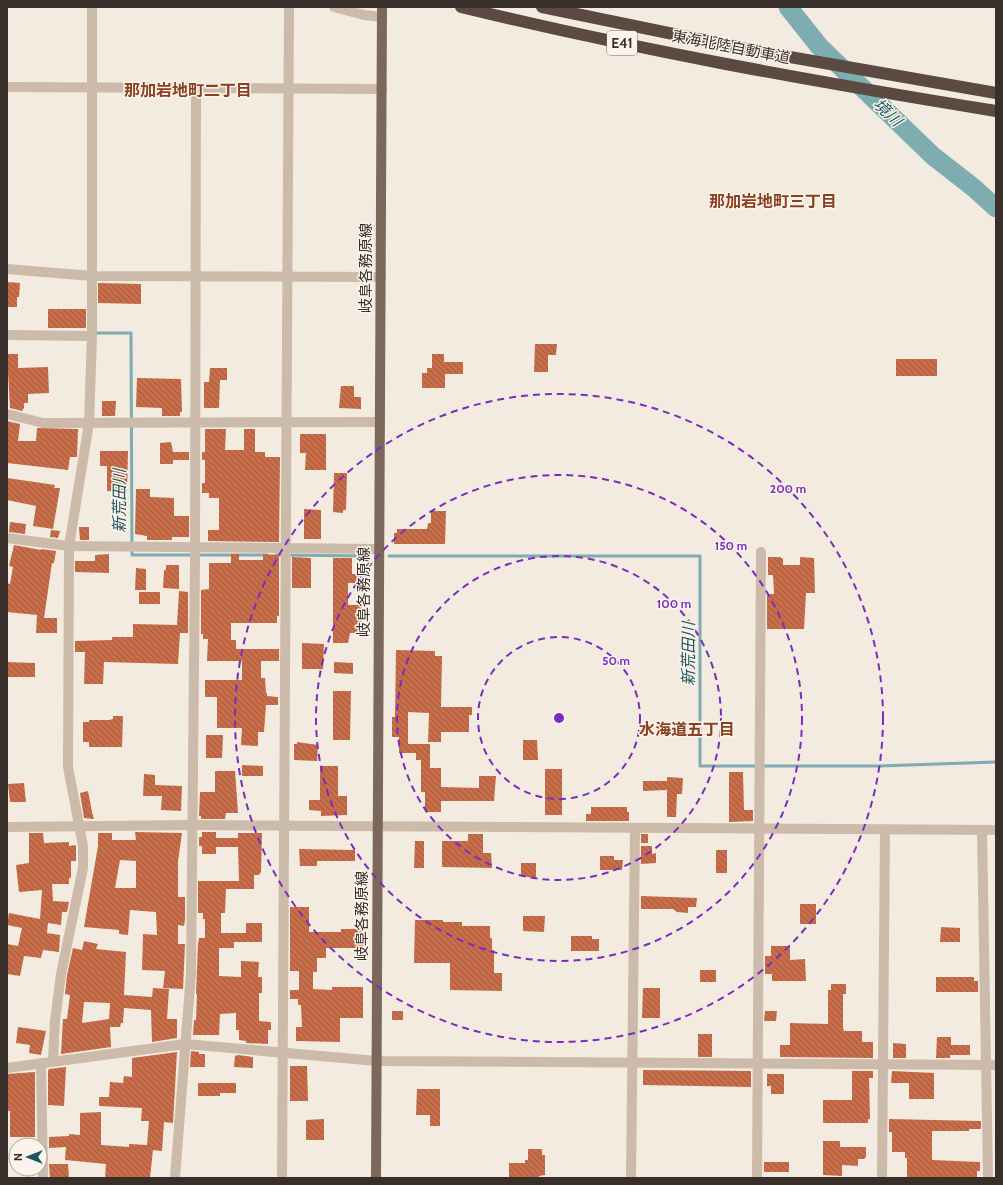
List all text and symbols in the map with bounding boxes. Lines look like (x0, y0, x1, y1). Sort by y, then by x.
street label: 東海北陸自動車道 (670, 27, 792, 67)
road number: E41 (607, 31, 637, 55)
district label: 那加岩地町二丁目 (124, 81, 252, 100)
water label: 境川 (870, 94, 907, 132)
district label: 那加岩地町三丁目 (709, 192, 837, 211)
street label: 岐阜各務原線 (357, 223, 375, 313)
water label: 新荒田川 (110, 467, 129, 533)
text: 200 m (770, 481, 806, 496)
text: 150 m (715, 538, 747, 553)
street label: 岐阜各務原線 (355, 547, 373, 637)
text: 100 m (657, 596, 691, 611)
water label: 新荒田川 (679, 620, 698, 686)
text: 50 m (602, 653, 630, 668)
centre of rings (552, 711, 566, 725)
district label: 水海道五丁目 (639, 720, 735, 739)
street label: 岐阜各務原線 (353, 871, 371, 961)
north arrow (8, 1137, 48, 1177)
text: N (11, 1153, 25, 1161)

